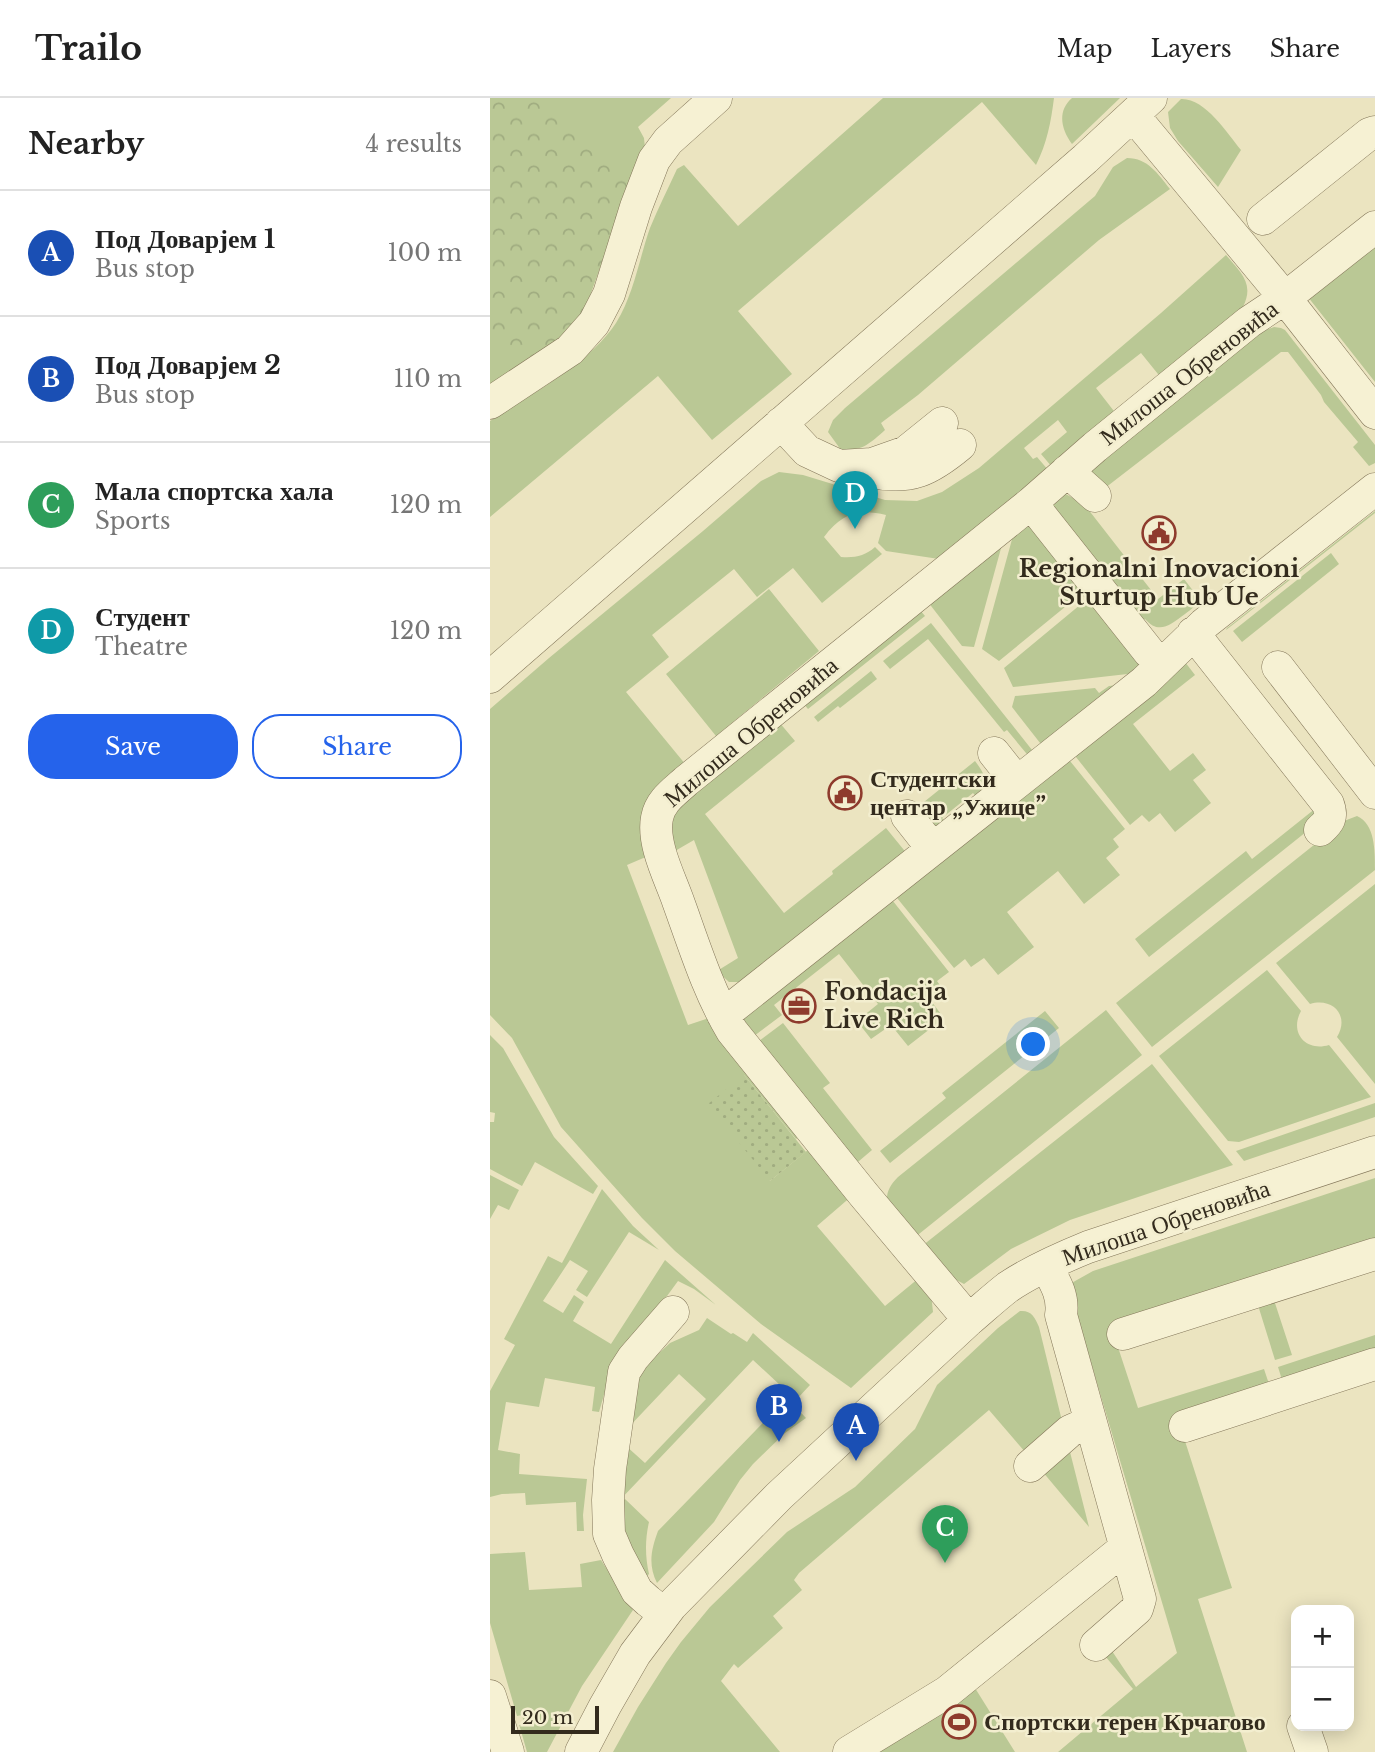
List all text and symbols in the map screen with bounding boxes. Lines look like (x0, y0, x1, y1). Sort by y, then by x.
text: Trailo (35, 28, 142, 69)
text: Map (1057, 34, 1113, 63)
text: Layers (1151, 34, 1232, 63)
text: Share (1270, 34, 1340, 63)
text: Nearby (28, 125, 144, 162)
text: 4 results (366, 130, 462, 158)
text: Под Доварјем 1 (95, 223, 275, 255)
text: A (42, 239, 60, 267)
text: 100 m (388, 239, 462, 267)
text: Bus stop (95, 255, 195, 283)
street label: Милоша Обреновића (1094, 294, 1284, 451)
text: Под Доварјем 2 (95, 349, 281, 381)
text: B (42, 365, 60, 393)
text: 110 m (394, 365, 462, 393)
text: Bus stop (95, 381, 195, 409)
pin: D (832, 471, 878, 529)
text: Мала спортска хала (95, 475, 334, 507)
text: C (42, 491, 60, 519)
text: 120 m (390, 491, 462, 519)
text: Sports (95, 507, 171, 535)
public building icon: Regionalni Inovacioni Sturtup Hub Ue (1140, 514, 1178, 552)
place label: Regionalni Inovacioni Sturtup Hub Ue (1019, 554, 1300, 611)
text: Студент (95, 601, 190, 633)
text: D (40, 617, 62, 645)
text: 120 m (390, 617, 462, 645)
text: Theatre (95, 633, 188, 661)
street label: Милоша Обреновића (658, 650, 844, 813)
button: Save (28, 714, 238, 779)
button: Share (252, 714, 462, 779)
place label: Студентски центар „Ужице” (870, 764, 1046, 821)
public building icon: Студентски центар „Ужице” (826, 774, 864, 812)
place label: Fondacija Live Rich (824, 977, 947, 1034)
office icon: Fondacija Live Rich (780, 987, 818, 1025)
your location (1016, 1027, 1050, 1061)
street label: Милоша Обреновића (1058, 1173, 1274, 1272)
pin: B (756, 1384, 802, 1442)
pin: A (833, 1403, 879, 1461)
pin: C (922, 1505, 968, 1563)
map controls (1291, 1605, 1354, 1731)
button: + (1291, 1605, 1354, 1668)
button: − (1291, 1668, 1354, 1731)
scale bar (511, 1703, 598, 1735)
sports icon: Спортски терен Крчагово (940, 1703, 978, 1741)
text: 20 m (522, 1706, 573, 1729)
place label: Спортски терен Крчагово (984, 1707, 1266, 1736)

